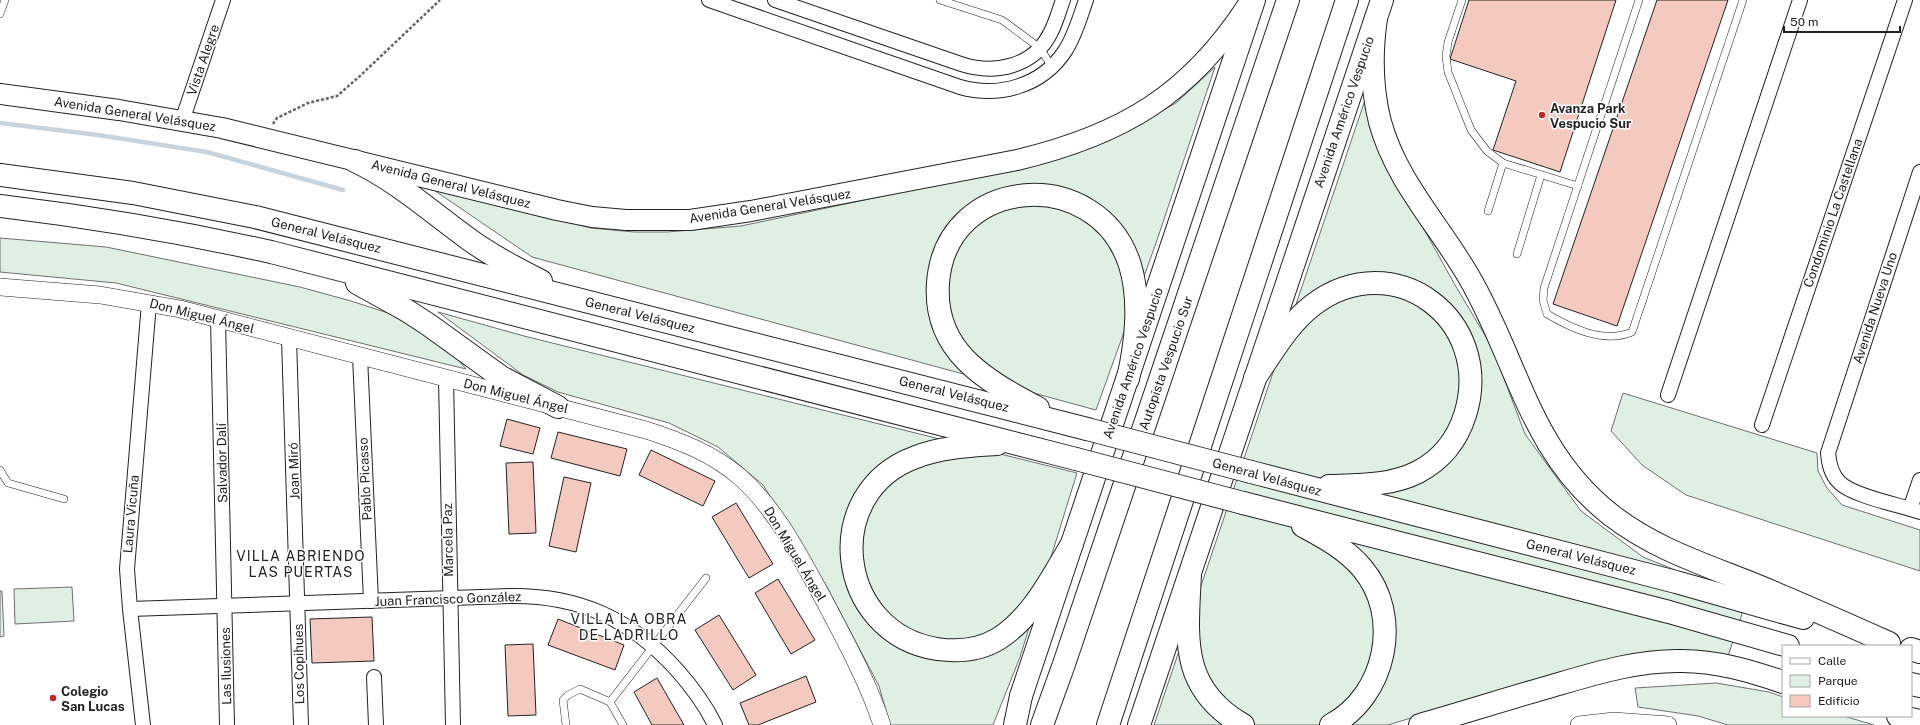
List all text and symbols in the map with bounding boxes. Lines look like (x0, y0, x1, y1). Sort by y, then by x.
scale bar (1784, 8, 1900, 34)
text: 50 m (1790, 15, 1818, 29)
street label: Vista Alegre (184, 22, 222, 98)
street label: Avenida Américo Vespucio (1311, 34, 1377, 190)
street label: Avenida General Velásquez (53, 94, 217, 134)
place label: Avanza Park Vespucio Sur (1550, 101, 1632, 131)
marker: Avanza Park Vespucio Sur (1537, 110, 1547, 120)
street label: Condominio La Castellana (1800, 137, 1866, 289)
street label: Avenida General Velásquez (370, 157, 532, 211)
street label: Avenida General Velásquez (688, 186, 852, 226)
street label: General Velásquez (270, 214, 382, 256)
street label: Avenida Nueva Uno (1850, 250, 1900, 366)
street label: Avenida Américo Vespucio (1100, 285, 1166, 441)
street label: General Velásquez (584, 294, 696, 336)
street label: Autopista Vespucio Sur (1136, 294, 1196, 432)
street label: Don Miguel Ángel (148, 295, 256, 336)
street label: General Velásquez (898, 373, 1010, 415)
street label: Don Miguel Ángel (462, 375, 570, 416)
street label: Salvador Dalí (214, 422, 230, 503)
street label: Pablo Picasso (355, 437, 375, 521)
street label: Joan Miró (286, 442, 302, 500)
street label: General Velásquez (1211, 455, 1323, 499)
street label: Laura Vicuña (120, 474, 142, 554)
street label: Marcela Paz (440, 503, 456, 577)
street label: Don Miguel Ángel (761, 504, 830, 604)
street label: General Velásquez (1525, 536, 1637, 578)
district label: VILLA ABRIENDO LAS PUERTAS (236, 548, 366, 580)
street label: Juan Francisco González (374, 589, 522, 609)
district label: VILLA LA OBRA DE LADRILLO (571, 611, 687, 643)
street label: Los Copihues (291, 624, 307, 704)
street label: Las Ilusiones (218, 627, 234, 705)
legend (1782, 645, 1912, 717)
text: Calle (1818, 654, 1847, 668)
text: Parque (1818, 674, 1858, 688)
place label: Colegio San Lucas (61, 684, 125, 714)
marker: Colegio San Lucas (48, 693, 58, 703)
text: Edificio (1818, 694, 1860, 708)

